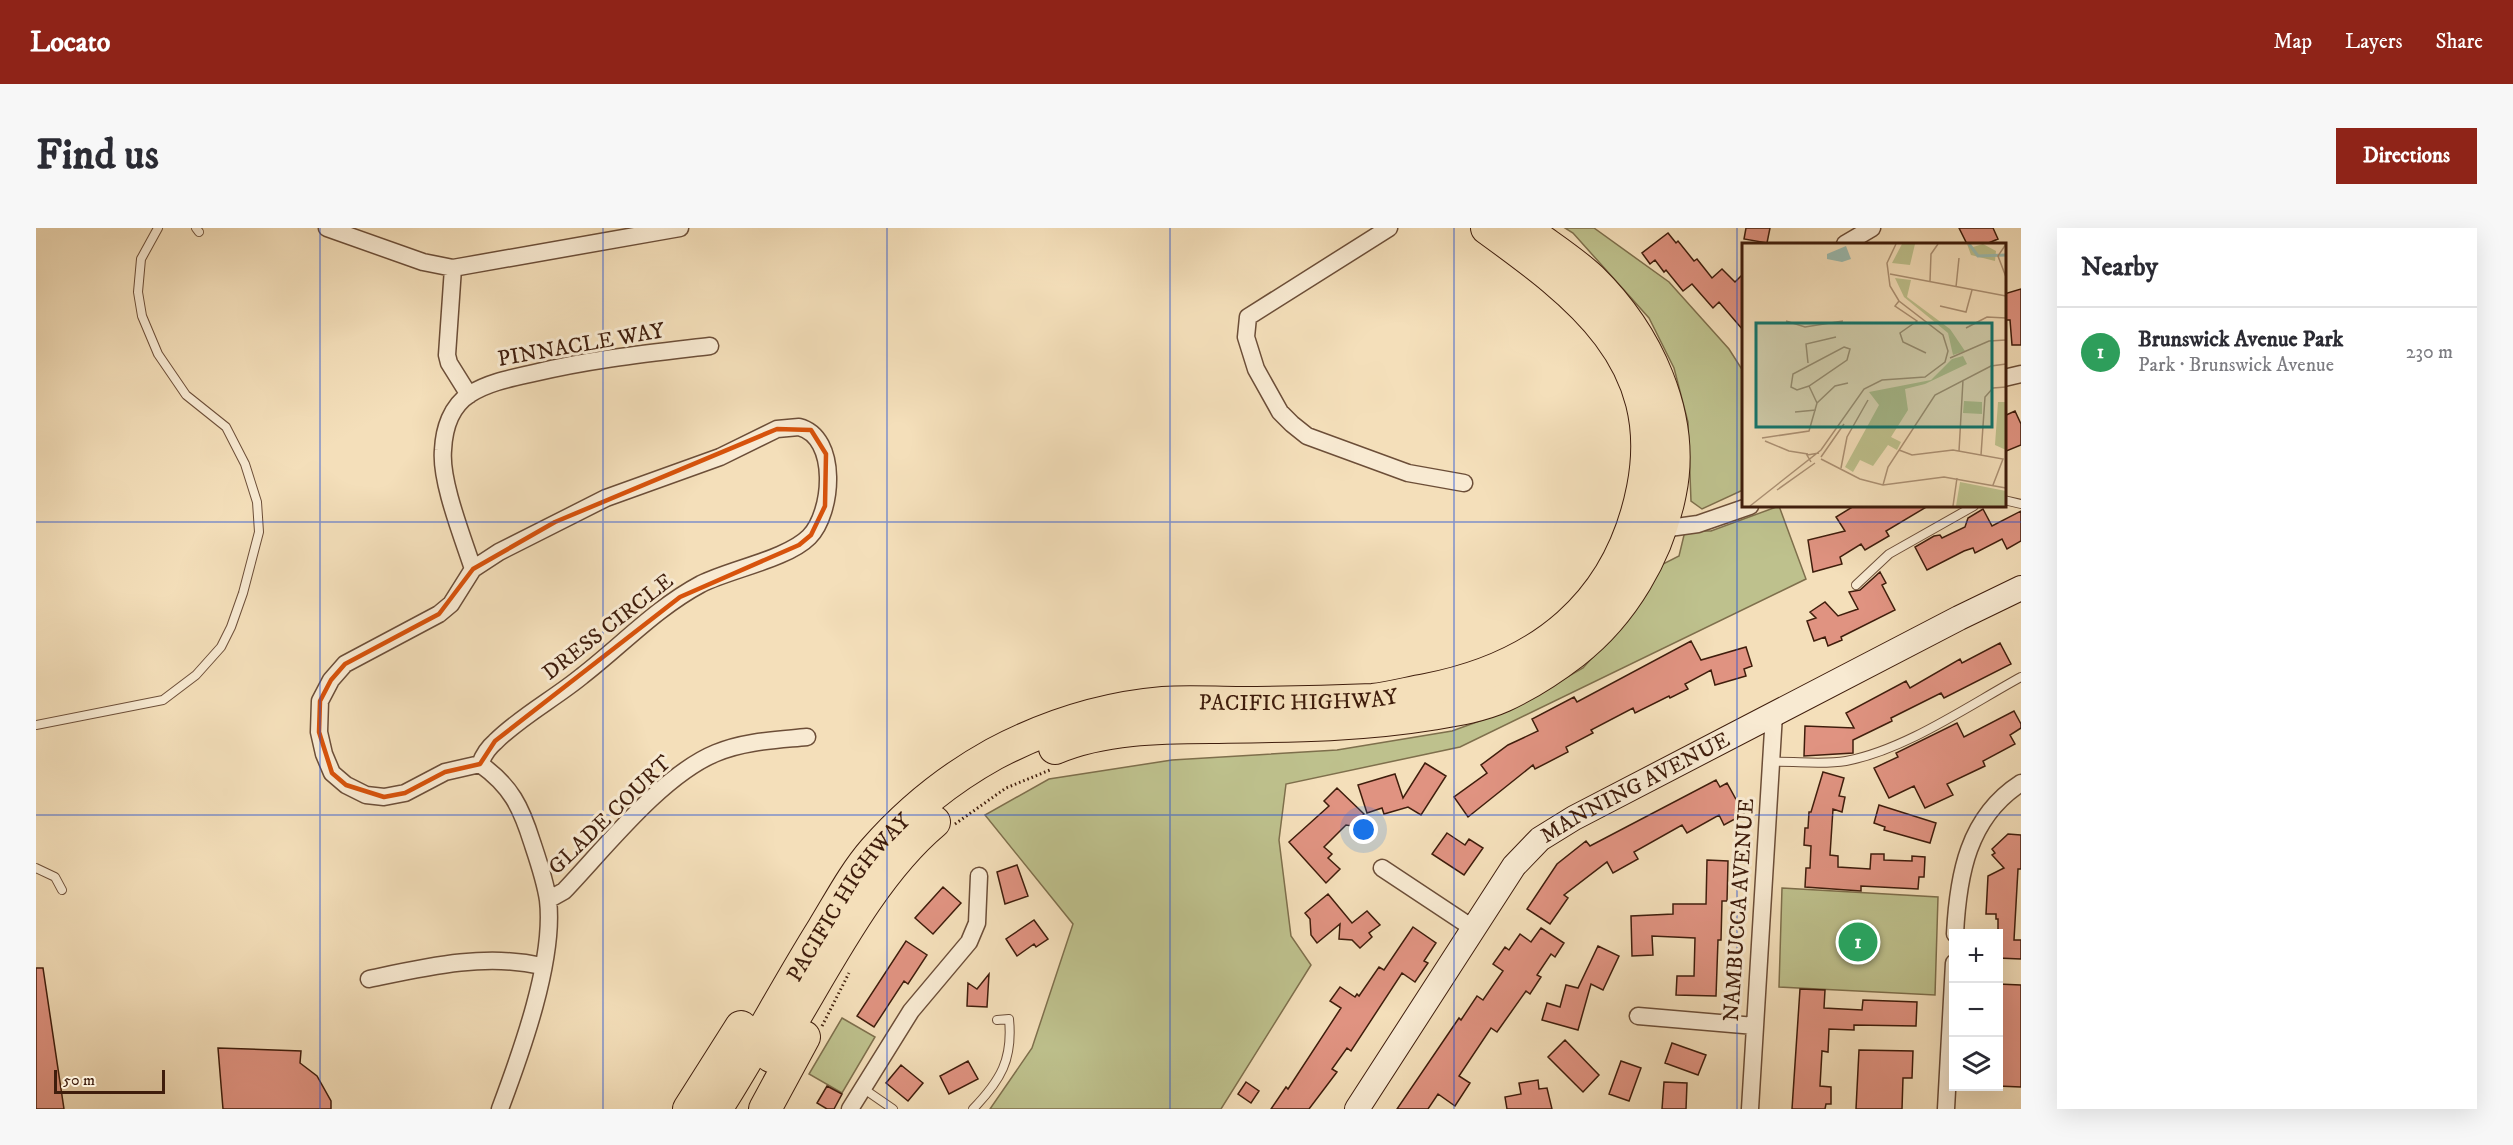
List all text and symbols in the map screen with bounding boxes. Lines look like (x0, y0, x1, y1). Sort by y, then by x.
text: Locato (30, 25, 110, 60)
text: Map (2273, 29, 2312, 55)
text: Layers (2345, 29, 2403, 55)
text: Share (2436, 29, 2483, 55)
button: Directions (2336, 128, 2477, 184)
text: Find us (36, 130, 159, 182)
inset map (1742, 243, 2006, 507)
text: Nearby (2081, 251, 2158, 284)
street label: PINNACLE WAY (495, 317, 668, 373)
text: Brunswick Avenue Park (2138, 326, 2344, 353)
text: 1 (2097, 340, 2104, 365)
text: 230 m (2406, 340, 2453, 365)
text: Park · Brunswick Avenue (2138, 353, 2334, 378)
street label: DRESS CIRCLE (537, 568, 679, 686)
street label: PACIFIC HIGHWAY (1198, 682, 1402, 717)
street label: MANNING AVENUE (1535, 726, 1734, 849)
street label: GLADE COURT (543, 749, 677, 880)
street label: NAMBUCCA AVENUE (1718, 797, 1760, 1023)
street label: PACIFIC HIGHWAY (781, 807, 917, 987)
your location (1349, 815, 1378, 844)
pin: 1 (1838, 920, 1878, 964)
map controls (1949, 929, 2003, 1091)
button: + (1949, 929, 2003, 983)
button: − (1949, 983, 2003, 1037)
button: layers (1949, 1037, 2003, 1091)
scale bar (54, 1067, 165, 1094)
text: 50 m (63, 1070, 95, 1090)

